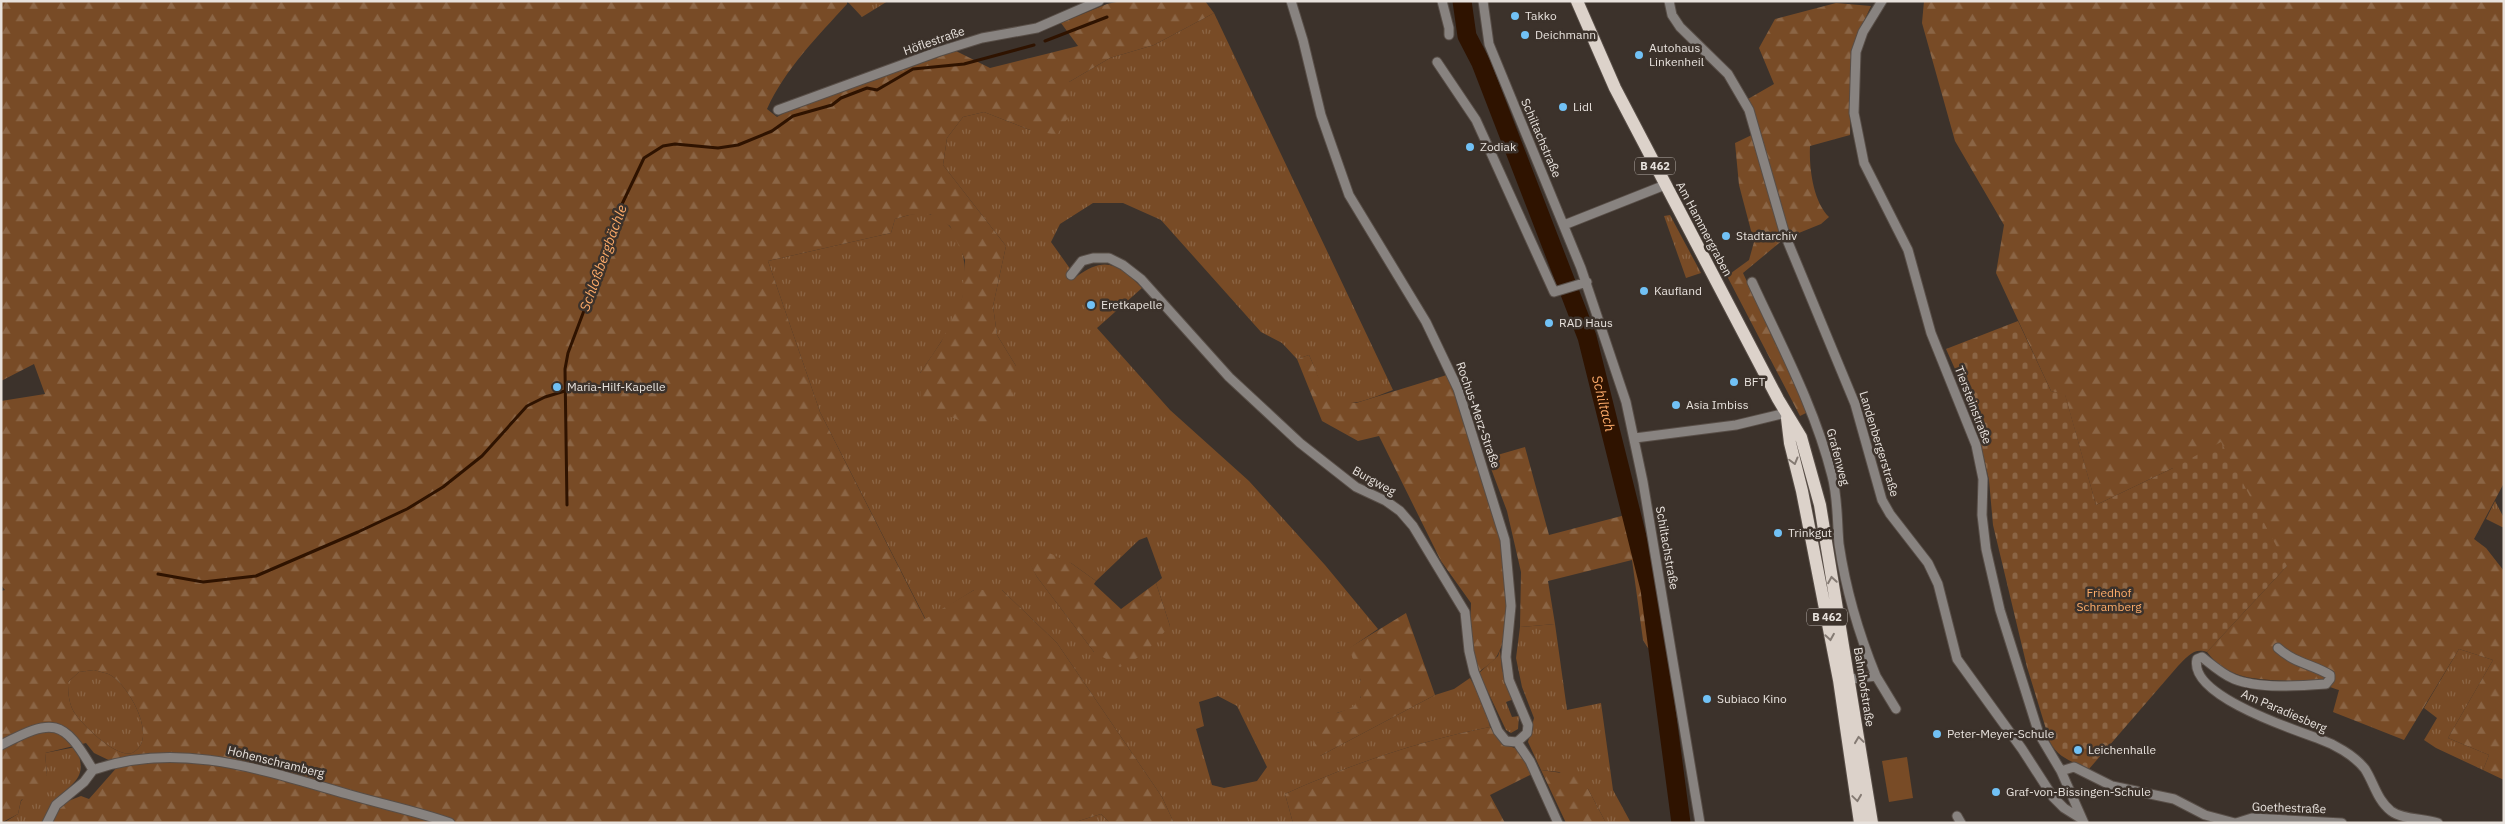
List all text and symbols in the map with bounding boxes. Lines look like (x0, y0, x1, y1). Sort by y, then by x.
place label: Takko (1525, 8, 1557, 23)
marker: Takko (1509, 10, 1521, 22)
street label: Höflestraße (901, 23, 967, 58)
place label: Deichmann (1535, 27, 1596, 42)
marker: Deichmann (1519, 29, 1531, 41)
place label: Autohaus Linkenheil (1649, 40, 1704, 69)
marker: Autohaus Linkenheil (1633, 49, 1645, 61)
street label: Schiltachstraße (1518, 96, 1565, 180)
place label: Lidl (1573, 99, 1592, 114)
marker: Lidl (1557, 101, 1569, 113)
place label: Zodiak (1480, 139, 1517, 154)
marker: Zodiak (1464, 141, 1476, 153)
road number: B 462 (1635, 158, 1675, 175)
street label: Am Hammergraben (1673, 179, 1736, 279)
water label: Schloßbergbächle (575, 202, 631, 314)
place label: Stadtarchiv (1736, 228, 1797, 243)
marker: Stadtarchiv (1720, 230, 1732, 242)
place label: Kaufland (1654, 283, 1702, 298)
marker: Kaufland (1638, 285, 1650, 297)
place label: Eretkapelle (1101, 297, 1163, 312)
marker: Eretkapelle (1085, 299, 1097, 311)
place label: RAD Haus (1559, 315, 1613, 330)
marker: RAD Haus (1543, 317, 1555, 329)
street label: Rochus-Merz-Straße (1453, 360, 1504, 470)
street label: Tiersteinstraße (1952, 364, 1995, 446)
water label: Schiltach (1588, 373, 1619, 434)
place label: BFT (1744, 374, 1766, 389)
marker: BFT (1728, 376, 1740, 388)
place label: Maria-Hilf-Kapelle (567, 379, 666, 394)
marker: Maria-Hilf-Kapelle (551, 381, 563, 393)
street label: Landenbergerstraße (1856, 389, 1903, 499)
place label: Asia Imbiss (1686, 397, 1749, 412)
marker: Asia Imbiss (1670, 399, 1682, 411)
street label: Grafenweg (1824, 427, 1853, 488)
one-way arrow (1789, 457, 1799, 465)
street label: Burgweg (1350, 463, 1399, 499)
street label: Schiltachstraße (1653, 505, 1682, 591)
place label: Trinkgut (1788, 525, 1832, 540)
marker: Trinkgut (1772, 527, 1784, 539)
one-way arrow (1827, 576, 1838, 584)
park label: Friedhof Schramberg (2076, 585, 2142, 614)
road number: B 462 (1807, 608, 1847, 626)
one-way arrow (1824, 634, 1835, 642)
street label: Bahnhofstraße (1851, 646, 1878, 728)
street label: Am Paradiesberg (2239, 686, 2330, 736)
place label: Subiaco Kino (1717, 691, 1787, 706)
marker: Subiaco Kino (1701, 693, 1713, 705)
place label: Peter-Meyer-Schule (1947, 726, 2055, 741)
marker: Peter-Meyer-Schule (1931, 728, 1943, 740)
one-way arrow (1854, 736, 1864, 744)
street label: Hohenschramberg (226, 742, 327, 781)
place label: Leichenhalle (2088, 742, 2156, 757)
marker: Leichenhalle (2072, 744, 2084, 756)
place label: Graf-von-Bissingen-Schule (2006, 784, 2151, 799)
marker: Graf-von-Bissingen-Schule (1990, 786, 2002, 798)
one-way arrow (1851, 793, 1861, 802)
street label: Goethestraße (2252, 799, 2327, 816)

